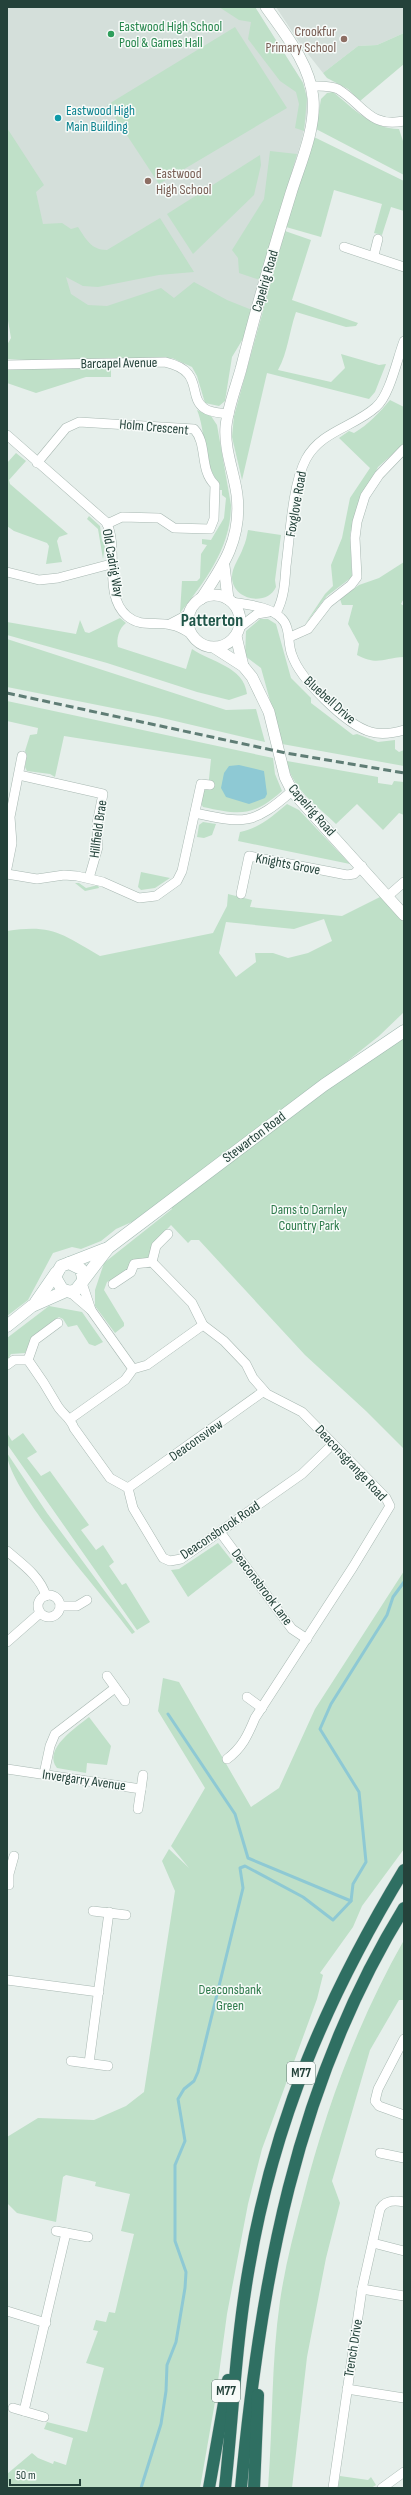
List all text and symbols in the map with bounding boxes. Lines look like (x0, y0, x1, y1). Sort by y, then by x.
place label: Eastwood High School Pool & Games Hall (119, 18, 222, 51)
place label: Crookfur Primary School (266, 23, 336, 56)
marker: Eastwood High School Pool & Games Hall (106, 29, 116, 39)
marker: Crookfur Primary School (339, 34, 349, 44)
place label: Eastwood High Main Building (66, 102, 135, 135)
marker: Eastwood High Main Building (53, 113, 63, 123)
place label: Eastwood High School (156, 165, 211, 198)
marker: Eastwood High School (143, 176, 153, 186)
street label: Capelrig Road (248, 248, 282, 314)
street label: Barcapel Avenue (80, 354, 158, 372)
street label: Holm Crescent (119, 416, 189, 438)
street label: Foxglove Road (282, 470, 310, 538)
street label: Old Cadrig Way (99, 527, 127, 599)
district label: Patterton (181, 610, 243, 631)
street label: Bluebell Drive (301, 672, 359, 728)
street label: Capelrig Road (285, 780, 339, 840)
street label: Hillfield Brae (86, 799, 110, 859)
street label: Knights Grove (254, 849, 322, 879)
street label: Stewarton Road (219, 1108, 289, 1166)
park label: Dams to Darnley Country Park (271, 1201, 348, 1234)
street label: Deaconsview (166, 1415, 226, 1465)
street label: Deaconsgrange Road (311, 1421, 391, 1505)
street label: Deaconsbrook Road (177, 1497, 263, 1563)
street label: Deaconsbrook Lane (228, 1545, 296, 1629)
street label: Invergarry Avenue (41, 1766, 127, 1794)
park label: Deaconsbank Green (199, 1981, 262, 2014)
road number: M77 (287, 2062, 315, 2084)
street label: Trench Drive (340, 2318, 366, 2378)
road number: M77 (212, 2380, 240, 2402)
scale bar (10, 2461, 80, 2487)
text: 50 m (16, 2468, 36, 2483)

